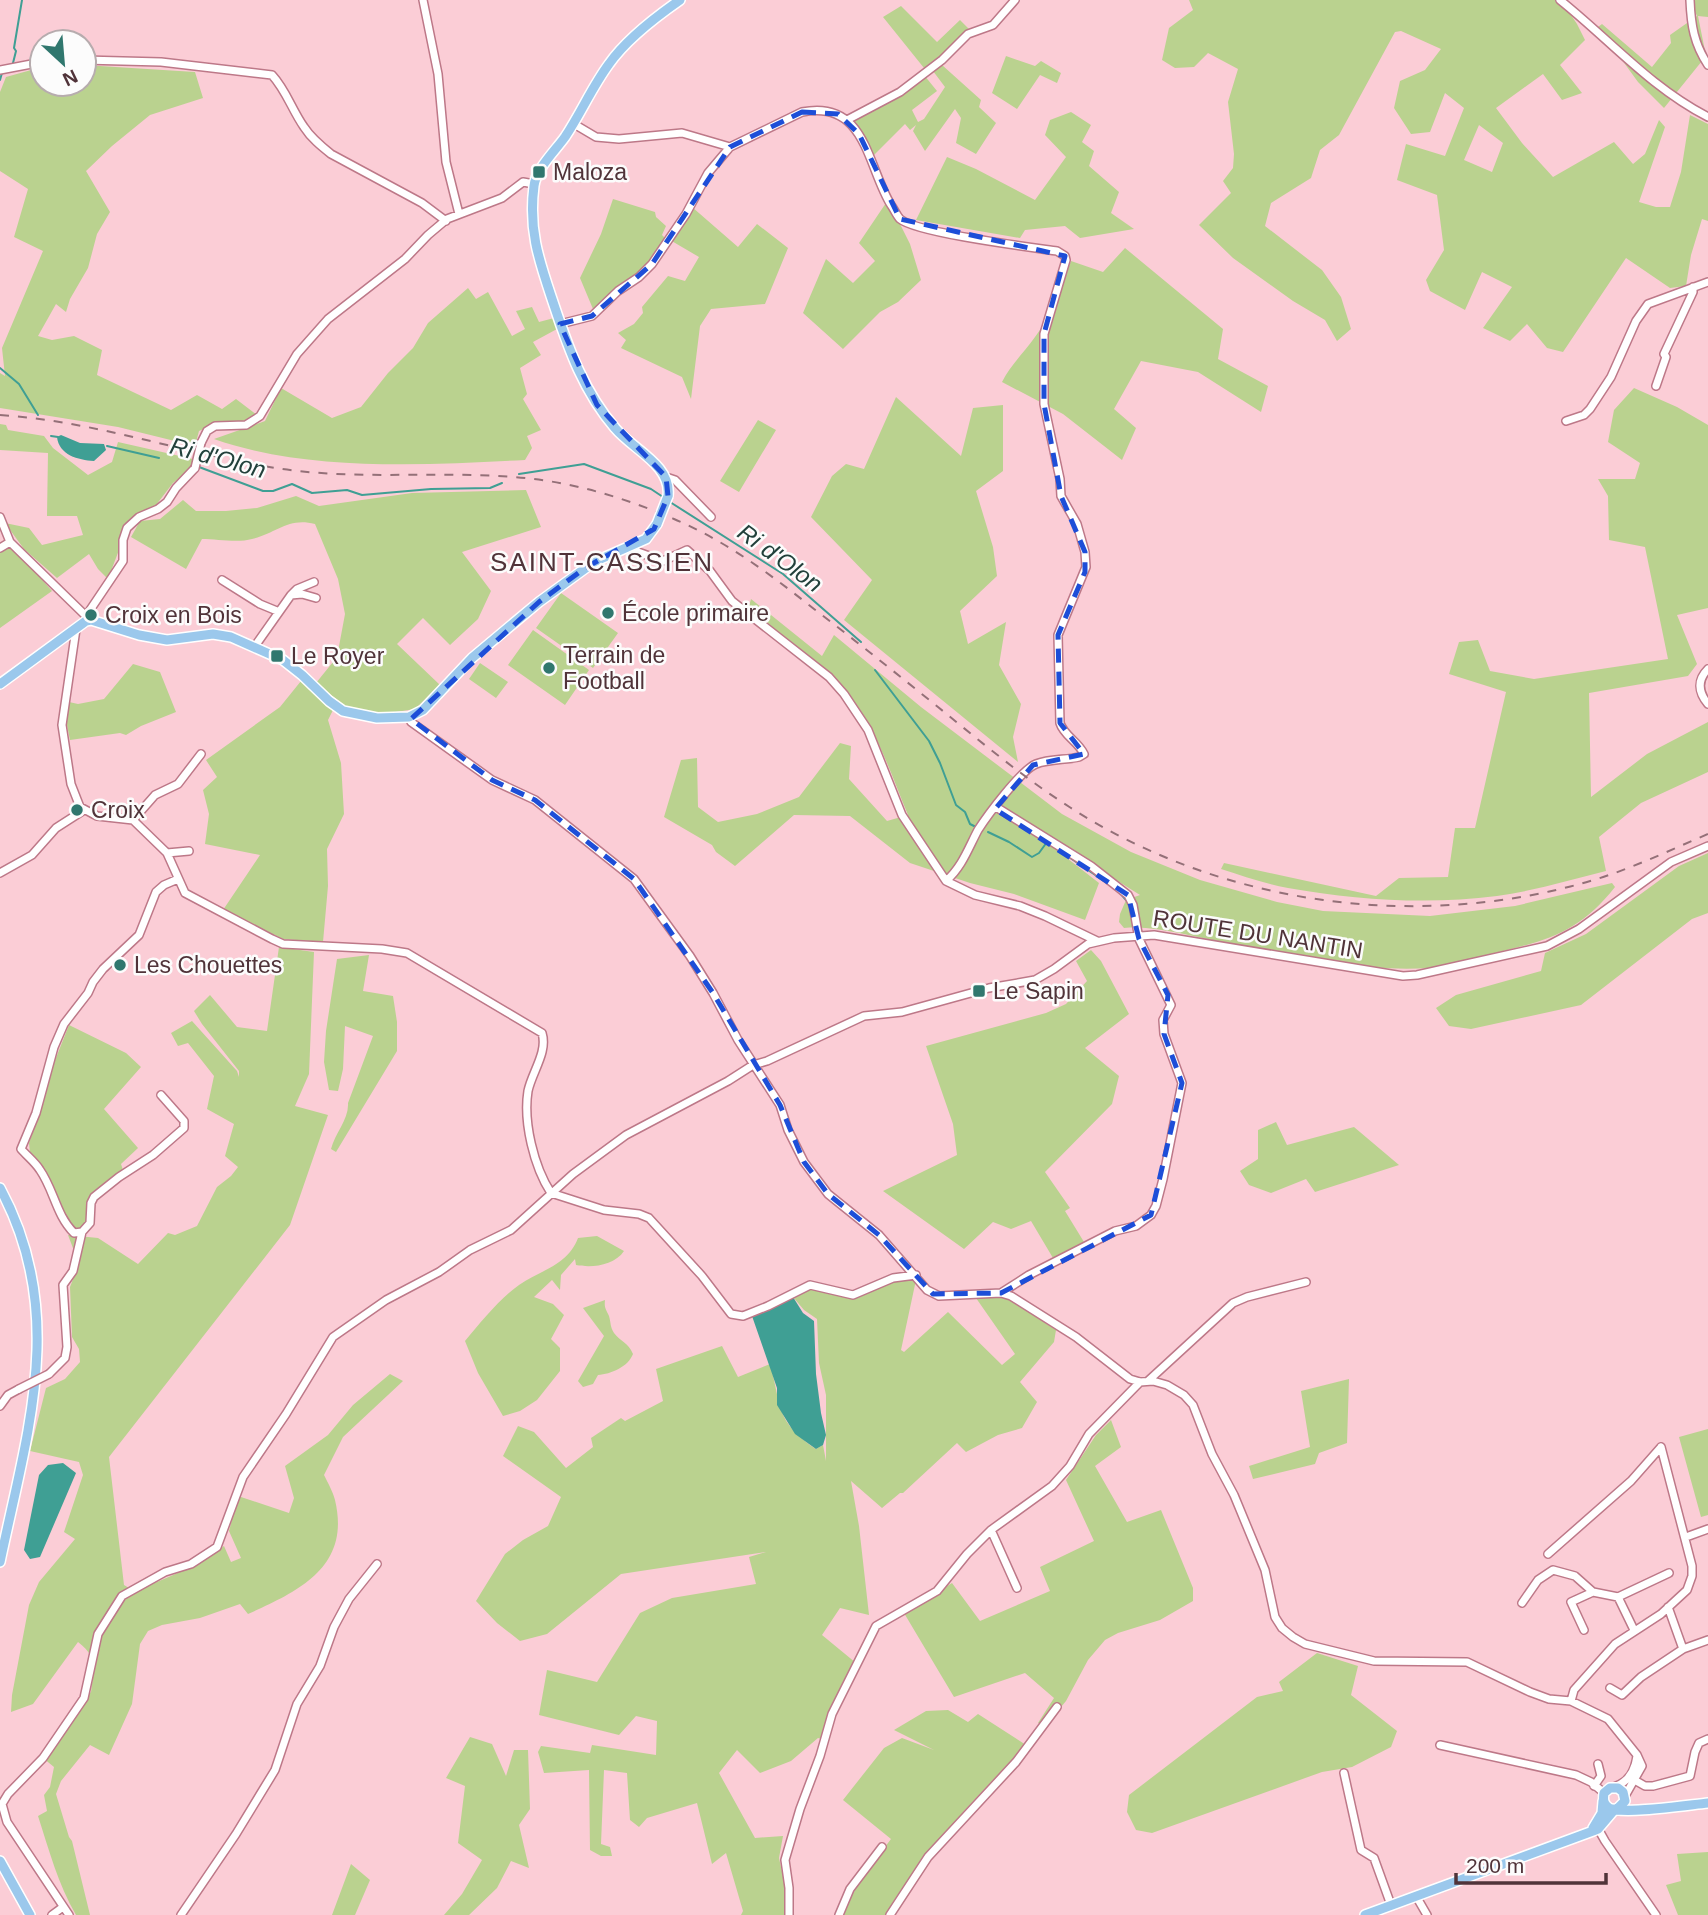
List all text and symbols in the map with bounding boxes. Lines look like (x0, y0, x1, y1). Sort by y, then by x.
north arrow (28, 28, 98, 98)
text: N (59, 65, 81, 90)
place label: Maloza (553, 159, 627, 185)
marker: Maloza (531, 164, 547, 180)
water label: Ri d'Olon (167, 432, 269, 483)
water label: Ri d'Olon (733, 518, 828, 597)
district label: SAINT-CASSIEN (490, 547, 714, 577)
place label: École primaire (622, 600, 769, 626)
place label: Croix en Bois (105, 602, 242, 628)
marker: École primaire (600, 605, 616, 621)
marker: Croix en Bois (83, 607, 99, 623)
place label: Terrain de Football (563, 642, 665, 694)
place label: Le Royer (291, 643, 385, 669)
marker: Le Royer (269, 648, 285, 664)
marker: Terrain de Football (541, 660, 557, 676)
place label: Croix (91, 797, 145, 823)
marker: Croix (69, 802, 85, 818)
street label: ROUTE DU NANTIN (1151, 905, 1365, 963)
place label: Les Chouettes (134, 952, 282, 978)
marker: Les Chouettes (112, 957, 128, 973)
place label: Le Sapin (993, 978, 1084, 1004)
marker: Le Sapin (971, 983, 987, 999)
scale bar (1456, 1842, 1606, 1886)
text: 200 m (1466, 1854, 1524, 1877)

